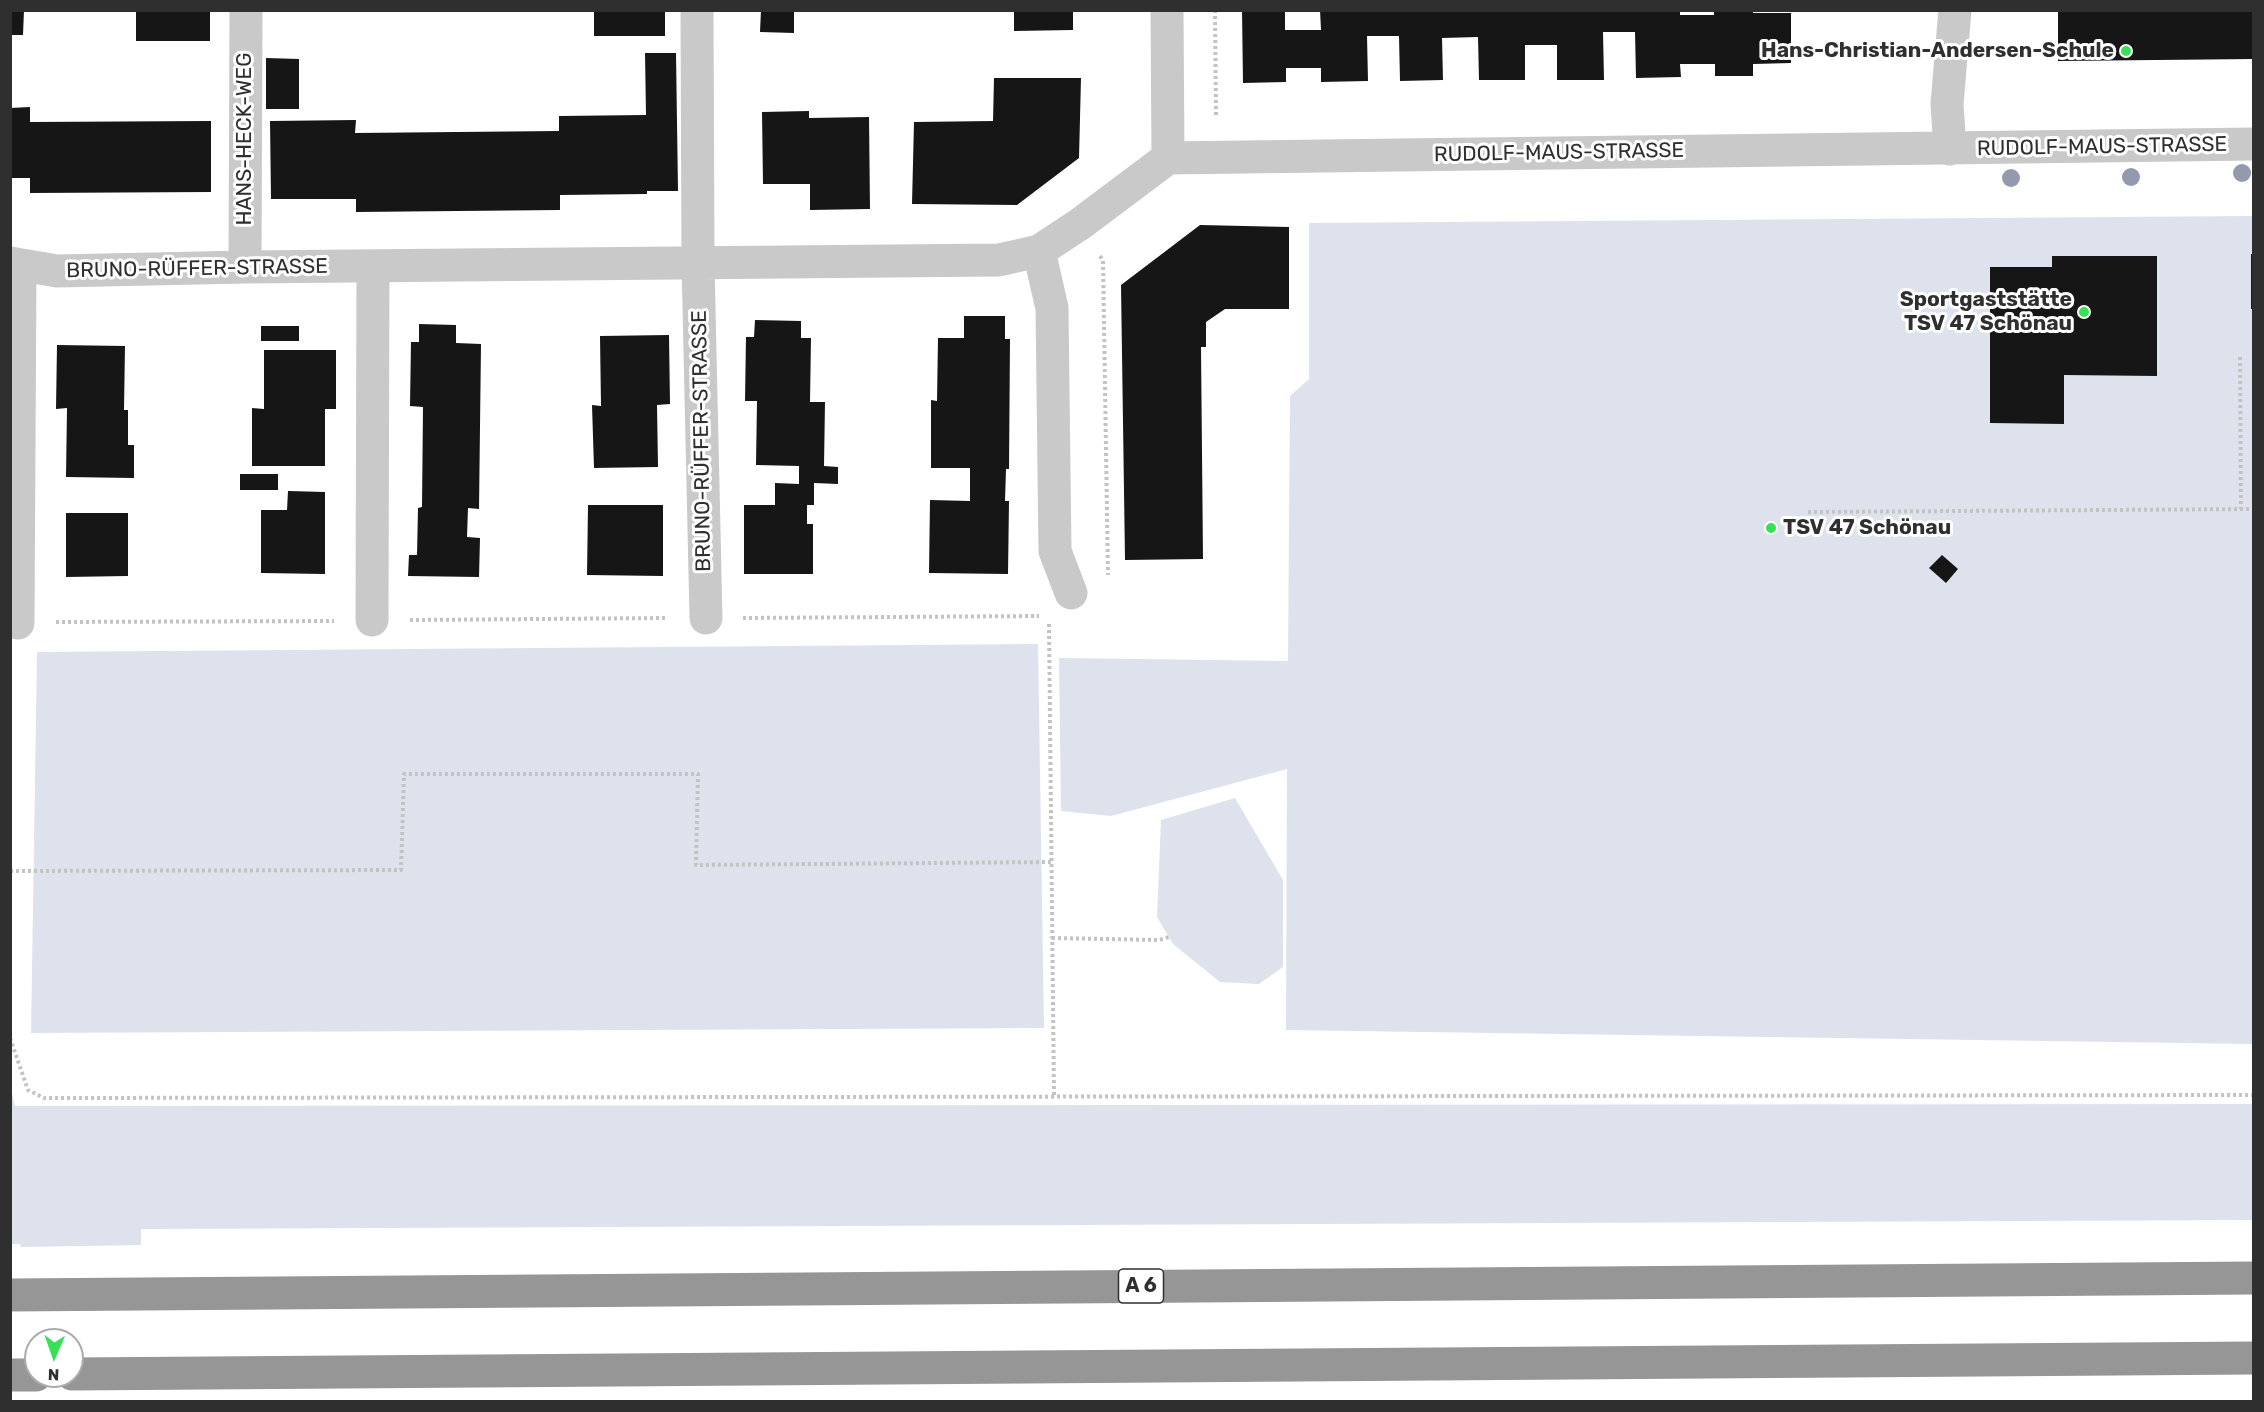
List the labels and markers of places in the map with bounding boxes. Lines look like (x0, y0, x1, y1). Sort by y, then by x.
place label: Hans-Christian-Andersen-Schule (1761, 38, 2114, 64)
marker: Hans-Christian-Andersen-Schule (2119, 44, 2133, 58)
place label: Sportgaststätte TSV 47 Schönau (1900, 287, 2072, 337)
marker: Sportgaststätte TSV 47 Schönau (2077, 305, 2091, 319)
place label: TSV 47 Schönau (1783, 515, 1951, 541)
marker: TSV 47 Schönau (1764, 521, 1778, 535)

